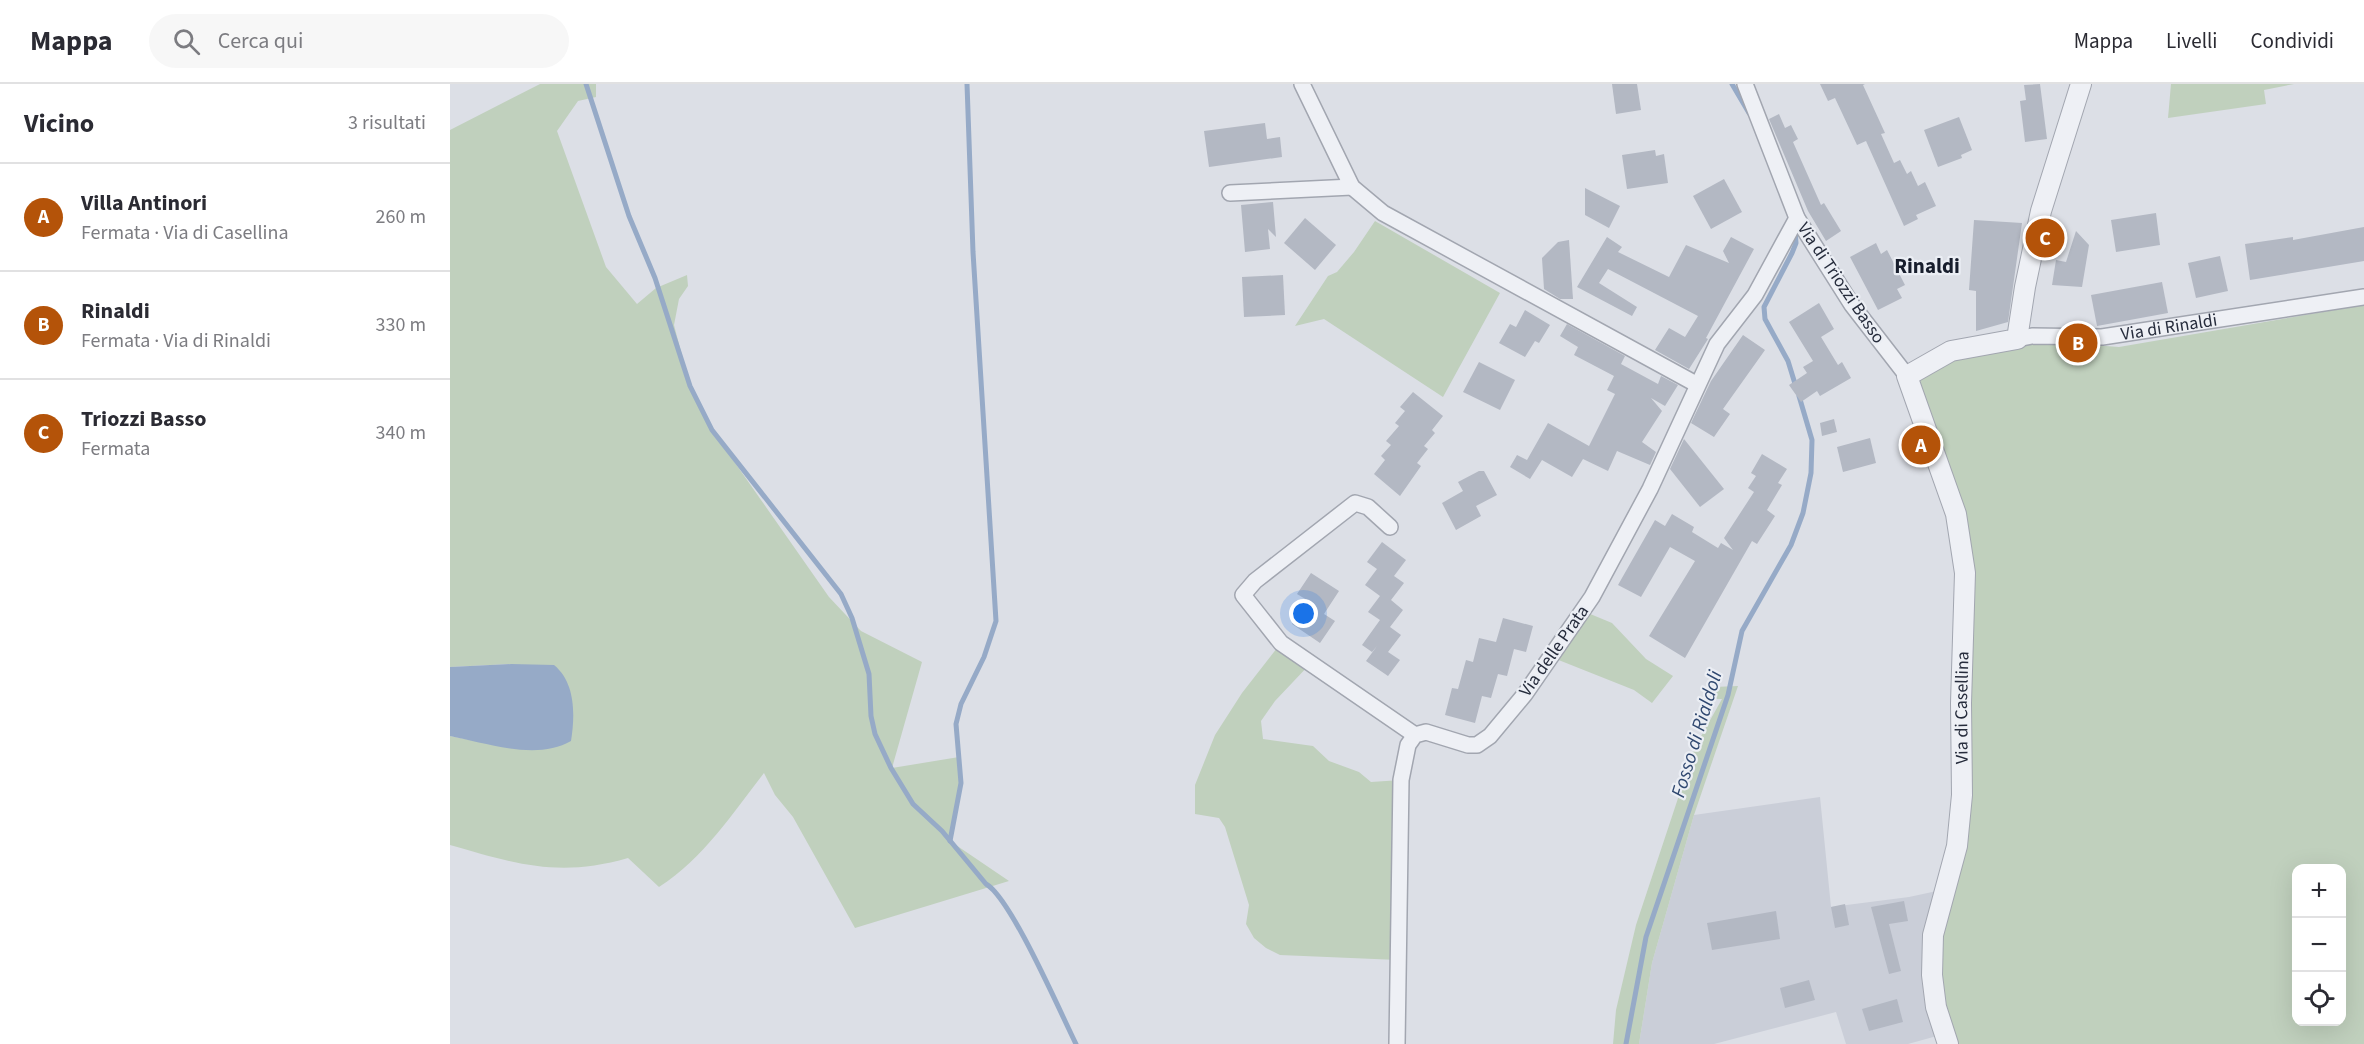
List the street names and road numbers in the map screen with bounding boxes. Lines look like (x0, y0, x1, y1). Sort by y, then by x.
street label: Via di Triozzi Basso (1791, 217, 1891, 349)
street label: Via di Rinaldi (2119, 307, 2219, 346)
street label: Via delle Prata (1513, 600, 1595, 702)
street label: Via di Casellina (1948, 651, 1975, 764)

